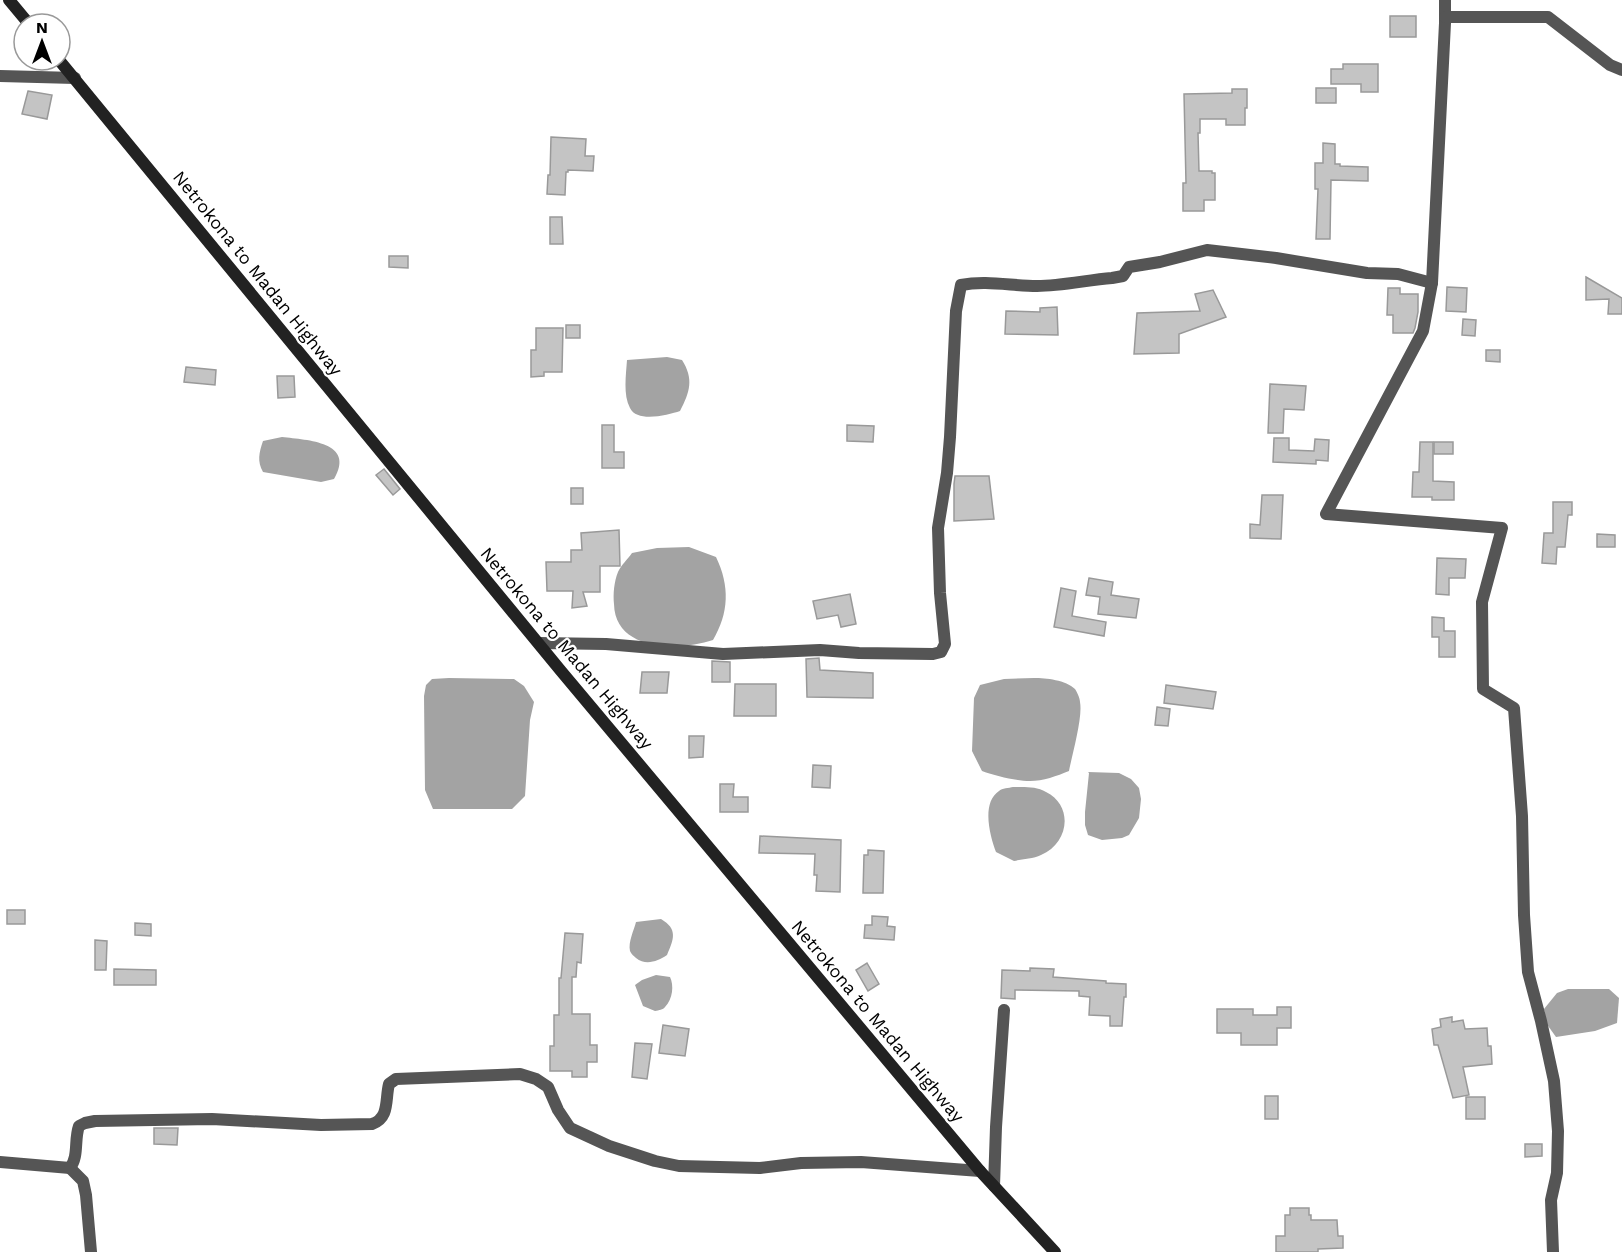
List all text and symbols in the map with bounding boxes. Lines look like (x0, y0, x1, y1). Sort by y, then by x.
north arrow (12, 12, 72, 72)
text: N (36, 18, 48, 37)
street label: Netrokona to Madan Highway (169, 167, 347, 380)
street label: Netrokona to Madan Highway (476, 543, 658, 754)
street label: Netrokona to Madan Highway (787, 916, 969, 1127)

